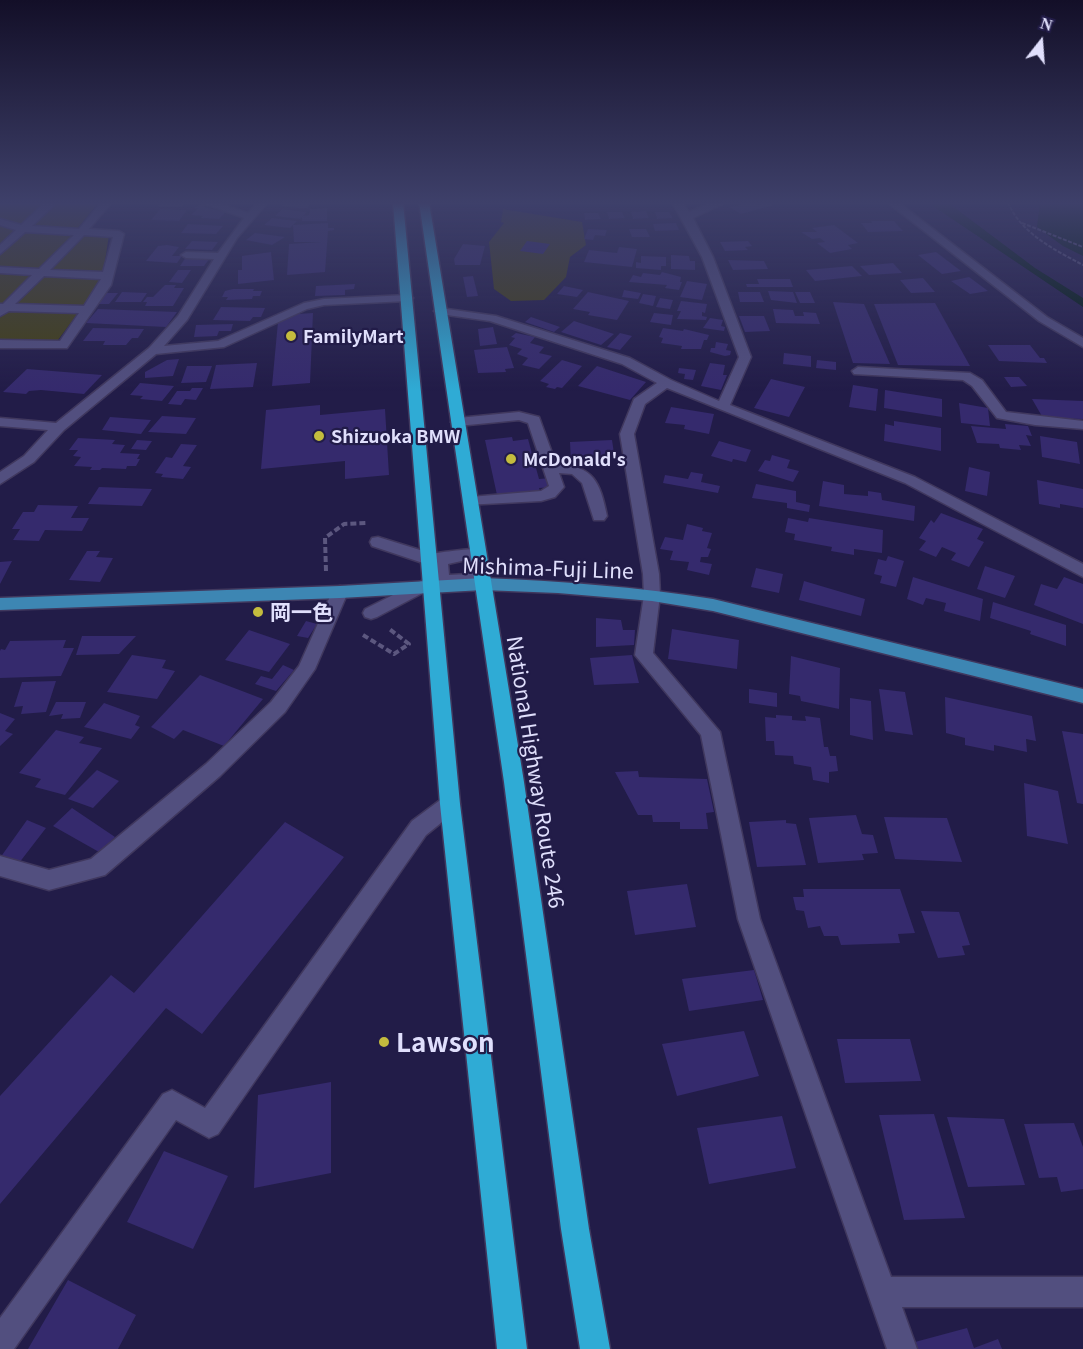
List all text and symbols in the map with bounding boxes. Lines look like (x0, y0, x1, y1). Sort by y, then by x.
north arrow (1011, 12, 1071, 72)
text: N (1038, 14, 1054, 34)
place label: FamilyMart (303, 325, 404, 347)
marker: FamilyMart (284, 329, 298, 343)
place label: Shizuoka BMW (331, 425, 460, 447)
marker: Shizuoka BMW (312, 429, 326, 443)
place label: McDonald's (523, 448, 626, 470)
marker: McDonald's (504, 452, 518, 466)
street label: Mishima-Fuji Line (462, 552, 634, 584)
place label: 岡一色 (270, 599, 333, 625)
marker: 岡一色 (251, 605, 265, 619)
street label: National Highway Route 246 (502, 634, 570, 910)
place label: Lawson (396, 1026, 495, 1058)
marker: Lawson (377, 1035, 391, 1049)

